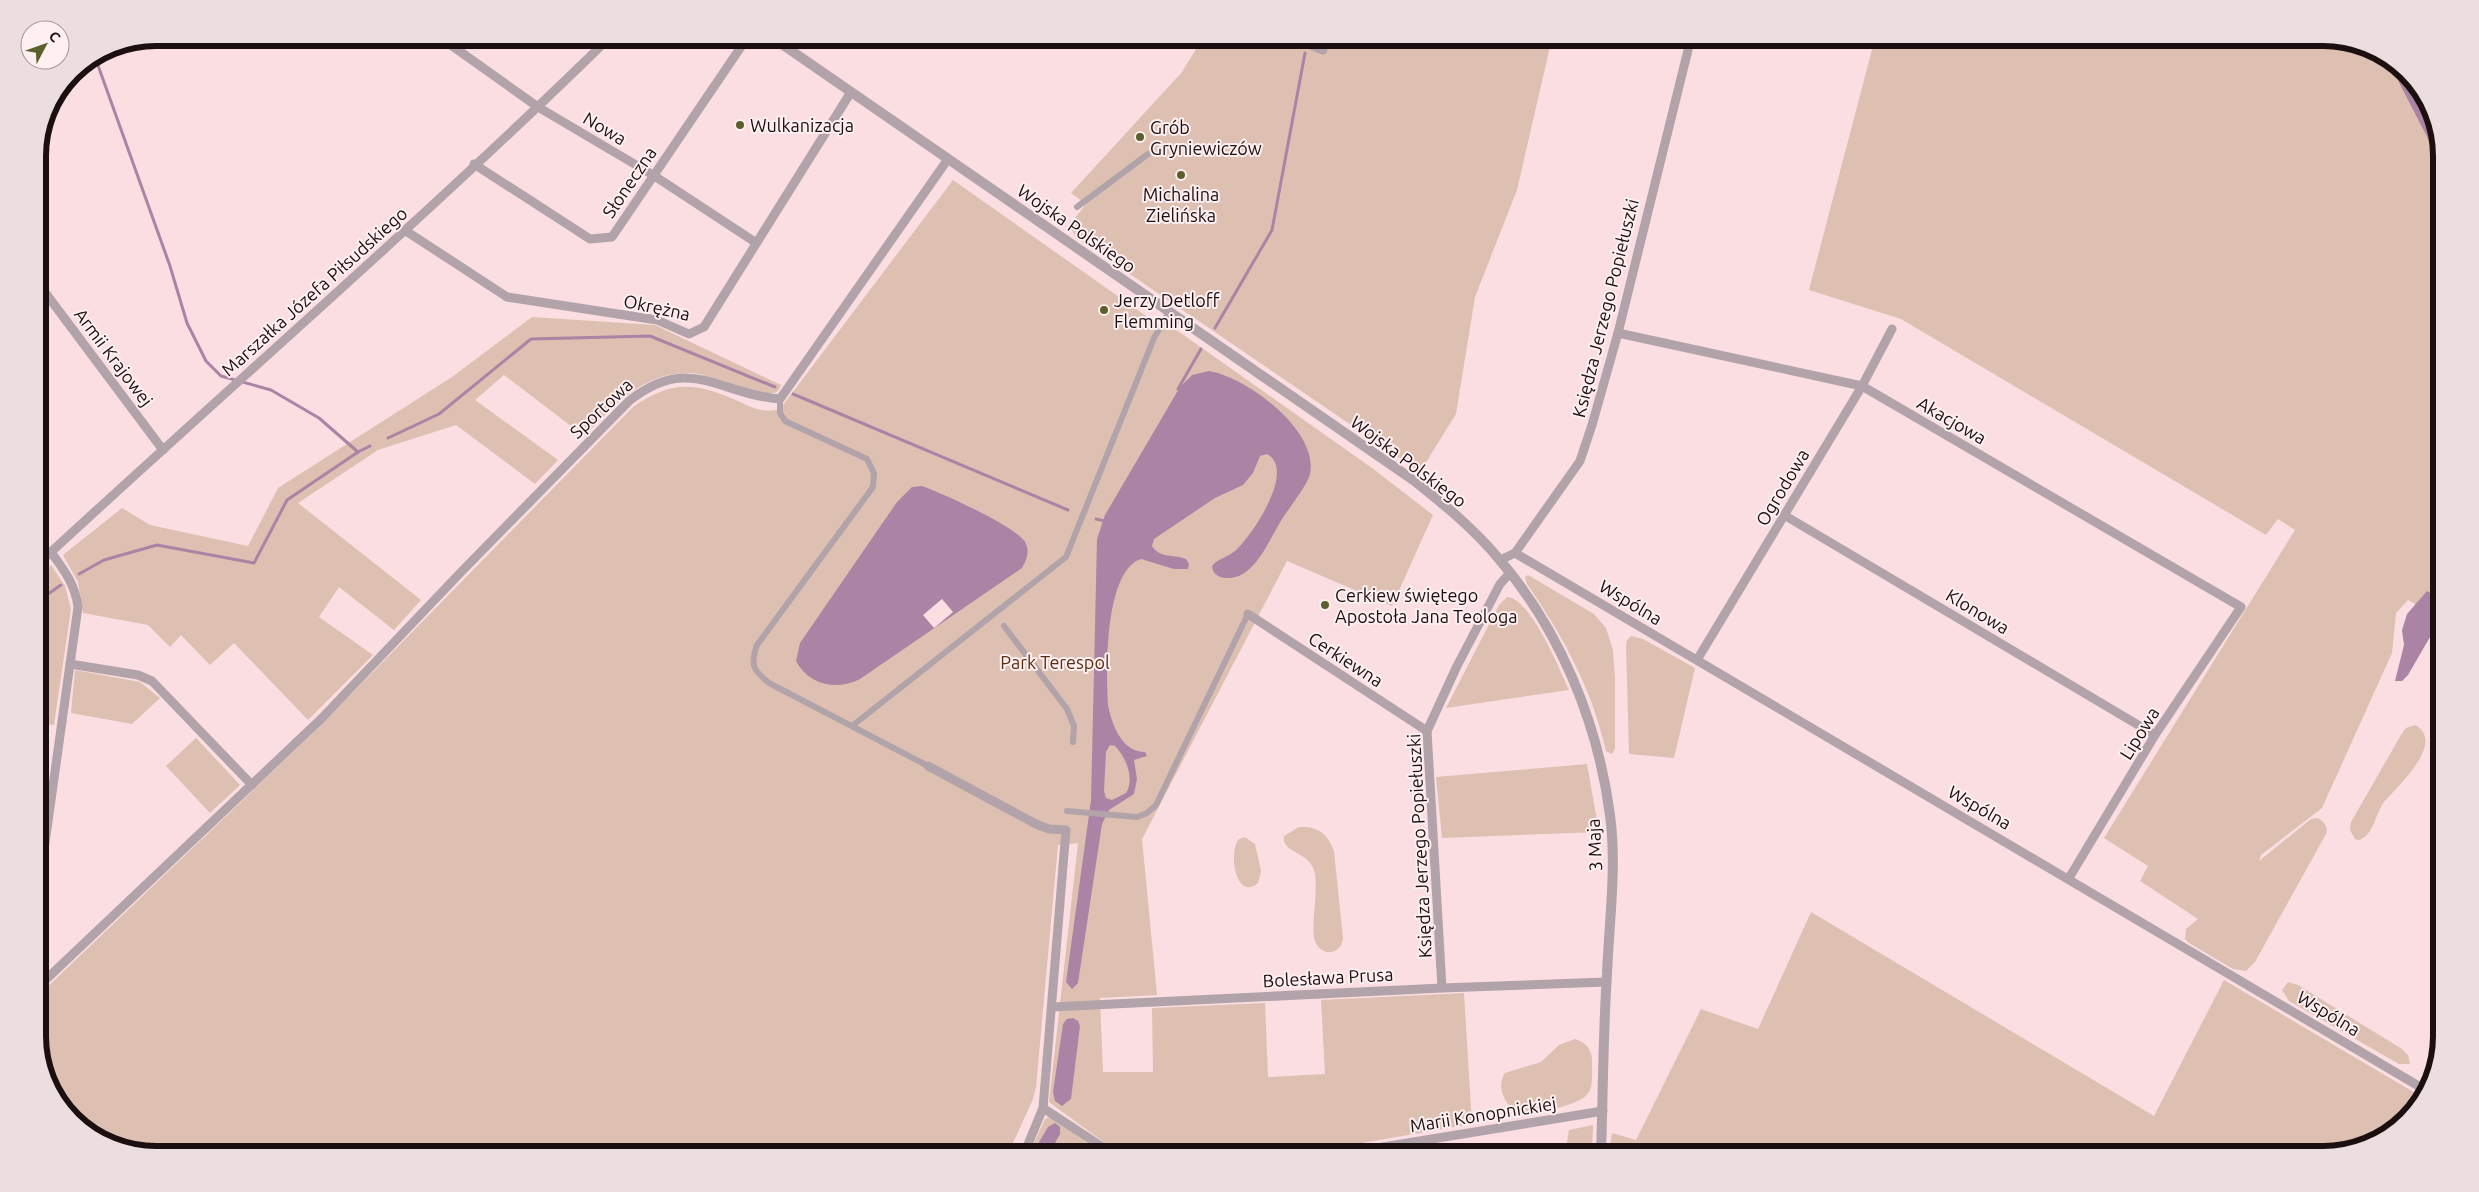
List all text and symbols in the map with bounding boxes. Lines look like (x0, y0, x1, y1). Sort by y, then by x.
north arrow (20, 20, 70, 70)
text: С (46, 28, 64, 45)
street label: Nowa (580, 107, 630, 149)
place label: Wulkanizacja (750, 115, 854, 135)
place label: Grób Gryniewiczów (1150, 117, 1262, 158)
marker: Wulkanizacja (734, 119, 746, 131)
marker: Grób Gryniewiczów (1134, 131, 1146, 143)
street label: Słoneczna (598, 143, 660, 221)
marker: Michalina Zielińska (1175, 169, 1187, 181)
street label: Wojska Polskiego (1014, 180, 1140, 276)
place label: Michalina Zielińska (1143, 184, 1219, 225)
street label: Księdza Jerzego Popiełuszki (1568, 197, 1642, 419)
street label: Marszałka Józefa Piłsudskiego (217, 202, 411, 380)
street label: Okrężna (622, 290, 692, 324)
place label: Jerzy Detloff Flemming (1114, 290, 1220, 331)
street label: Armii Krajowej (71, 304, 157, 410)
marker: Jerzy Detloff Flemming (1098, 304, 1110, 316)
street label: Sportowa (566, 374, 636, 442)
street label: Akacjowa (1914, 392, 1990, 448)
street label: Wojska Polskiego (1347, 411, 1471, 511)
street label: Ogrodowa (1751, 445, 1813, 529)
street label: Wspólna (1596, 576, 1666, 628)
street label: Klonowa (1943, 584, 2013, 638)
place label: Cerkiew świętego Apostoła Jana Teologa (1335, 585, 1518, 626)
marker: Cerkiew świętego Apostoła Jana Teologa (1319, 599, 1331, 611)
street label: Cerkiewna (1305, 628, 1387, 690)
park label: Park Terespol (1000, 652, 1110, 672)
street label: Lipowa (2115, 703, 2163, 763)
street label: Księdza Jerzego Popiełuszki (1403, 733, 1435, 959)
street label: Wspólna (1945, 781, 2015, 833)
street label: 3 Maja (1583, 818, 1605, 872)
street label: Bolesława Prusa (1262, 964, 1394, 990)
street label: Wspólna (2294, 987, 2364, 1039)
street label: Marii Konopnickiej (1408, 1093, 1558, 1135)

